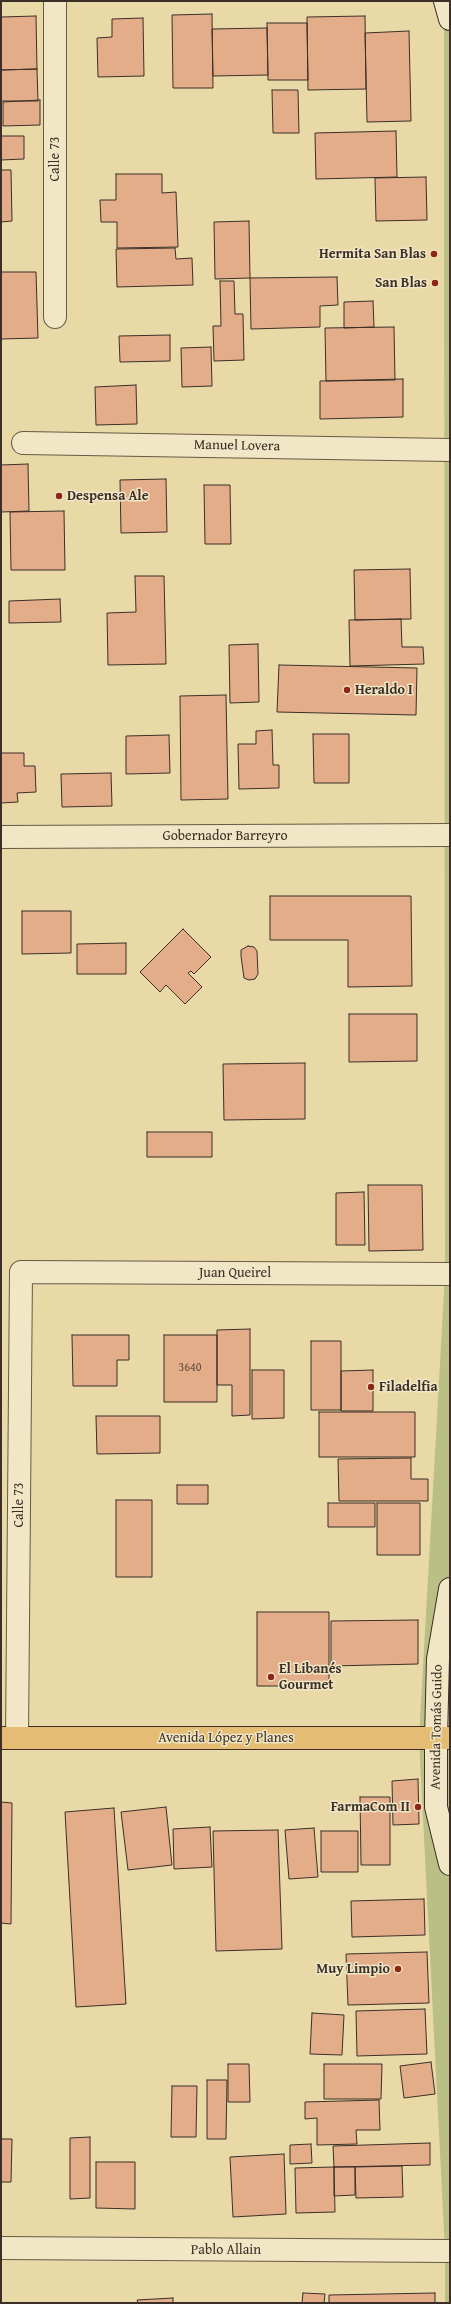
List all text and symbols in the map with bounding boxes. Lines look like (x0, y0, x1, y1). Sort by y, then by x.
street label: Calle 73 (47, 136, 63, 182)
place label: Hermita San Blas (319, 246, 426, 262)
marker: Hermita San Blas (429, 249, 439, 259)
place label: San Blas (375, 275, 427, 291)
marker: San Blas (430, 278, 440, 288)
street label: Manuel Lovera (194, 437, 280, 455)
place label: Despensa Ale (67, 488, 149, 504)
marker: Despensa Ale (54, 491, 64, 501)
place label: Heraldo I (355, 682, 413, 698)
marker: Heraldo I (342, 685, 352, 695)
street label: Gobernador Barreyro (162, 828, 288, 844)
street label: Juan Queirel (199, 1265, 271, 1281)
house number: 3640 (178, 1361, 202, 1375)
place label: Filadelfia (379, 1379, 438, 1395)
marker: Filadelfia (366, 1382, 376, 1392)
street label: Calle 73 (11, 1482, 27, 1528)
place label: El Libanés Gourmet (279, 1661, 342, 1694)
street label: Avenida Tomás Guido (428, 1664, 446, 1790)
marker: El Libanés Gourmet (266, 1672, 276, 1682)
street label: Avenida López y Planes (158, 1730, 294, 1746)
place label: FarmaCom II (331, 1799, 410, 1815)
marker: FarmaCom II (413, 1802, 423, 1812)
place label: Muy Limpio (316, 1961, 390, 1977)
marker: Muy Limpio (393, 1964, 403, 1974)
street label: Pablo Allain (191, 2242, 261, 2258)

